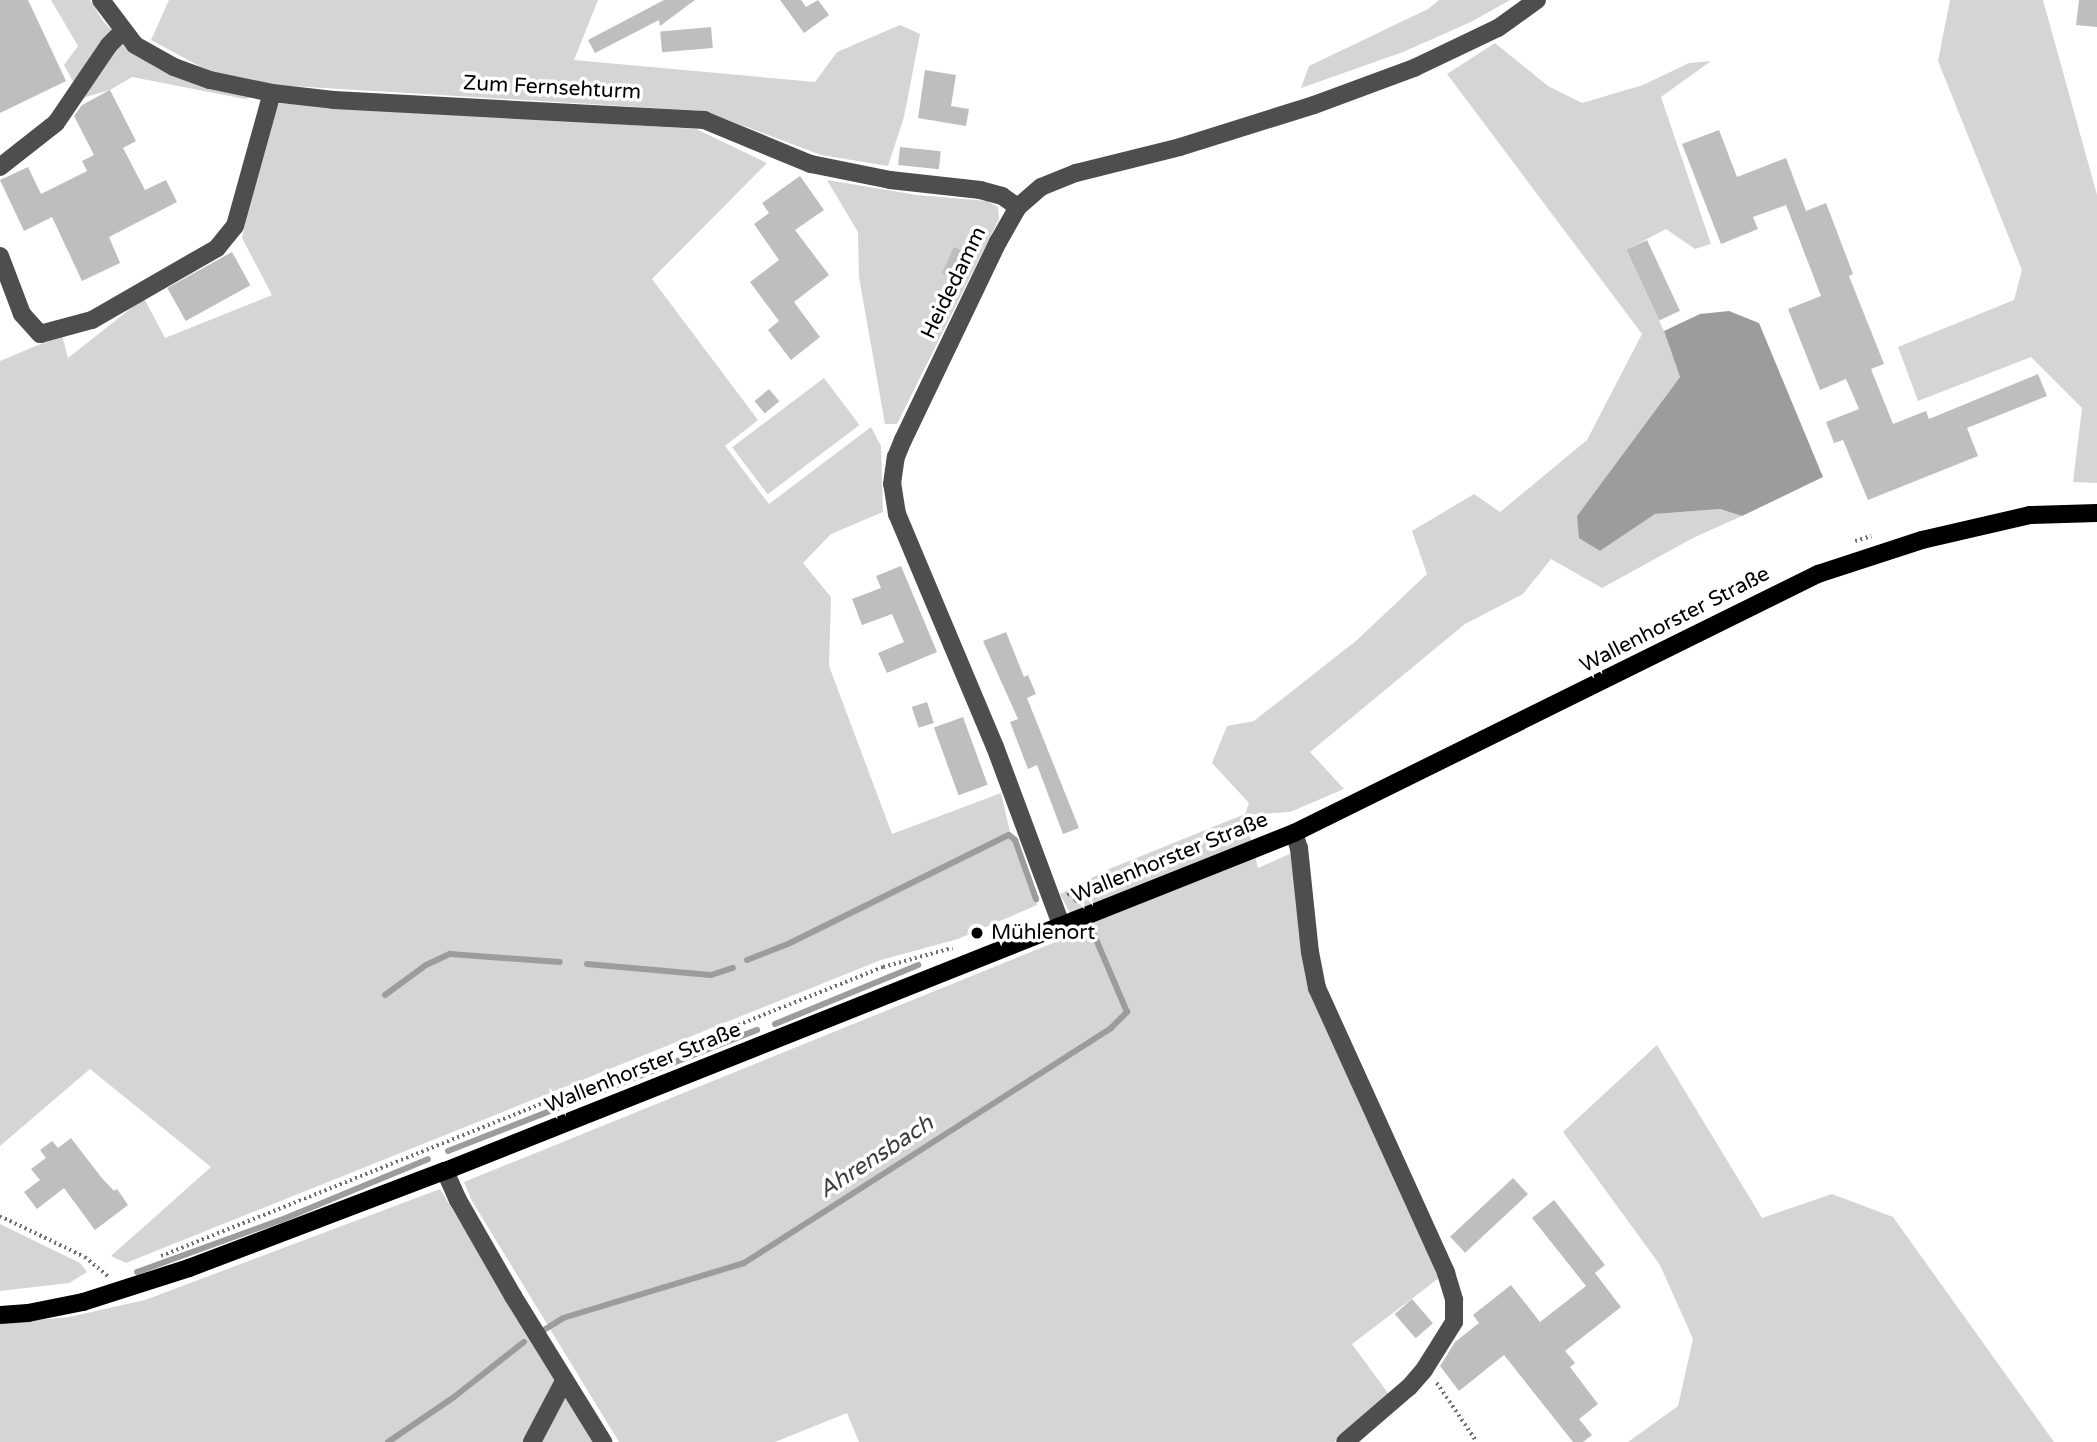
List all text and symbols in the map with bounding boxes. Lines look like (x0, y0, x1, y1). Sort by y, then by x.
street label: Zum Fernsehturm (462, 71, 642, 105)
street label: Heidedamm (916, 223, 992, 343)
street label: Wallenhorster Straße (1576, 561, 1774, 679)
street label: Wallenhorster Straße (1068, 807, 1272, 909)
place label: Mühlenort (991, 920, 1095, 946)
marker: Mühlenort (969, 925, 985, 941)
street label: Wallenhorster Straße (541, 1017, 745, 1119)
water label: Ahrensbach (813, 1110, 939, 1204)

